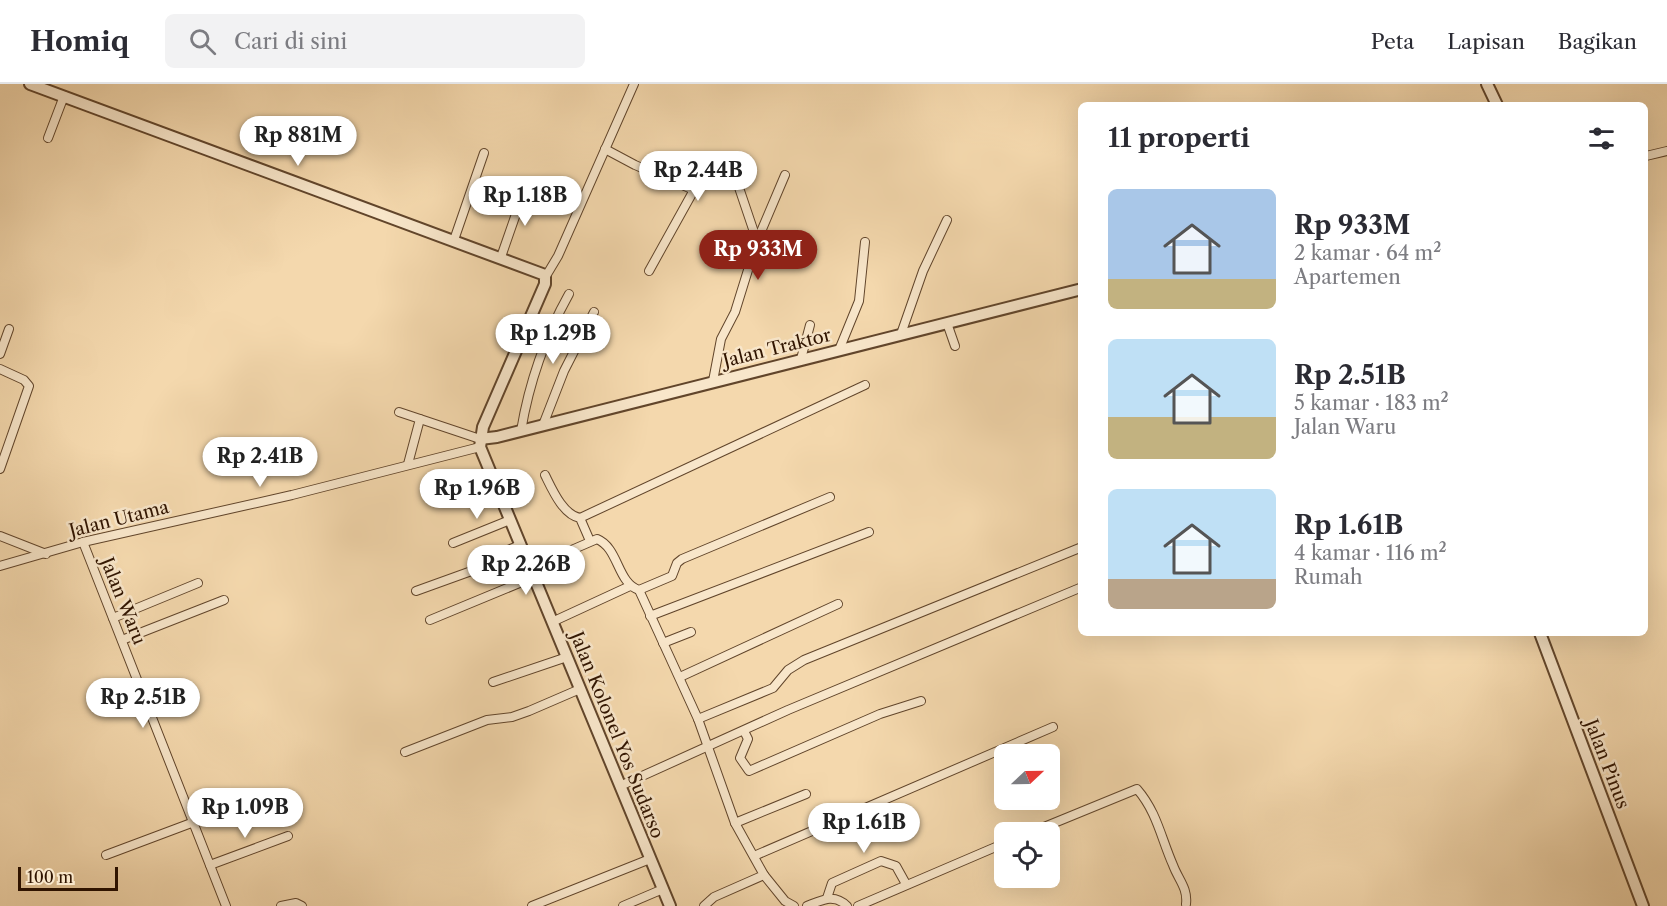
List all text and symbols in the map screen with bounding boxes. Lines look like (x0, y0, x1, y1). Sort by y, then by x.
search box (165, 14, 585, 68)
text: Homiq (30, 24, 129, 58)
icon: search (186, 25, 219, 58)
text: Cari di sini (234, 28, 347, 55)
text: Peta (1371, 29, 1414, 54)
text: Lapisan (1447, 29, 1525, 54)
text: Bagikan (1558, 29, 1637, 54)
pin: Rp 881M (243, 116, 353, 167)
text: 11 properti (1108, 122, 1250, 154)
icon: filters (1585, 122, 1618, 155)
text: Rp 881M (254, 123, 342, 147)
pin: Rp 2.44B (636, 151, 760, 202)
text: Rp 2.44B (653, 158, 743, 182)
pin: Rp 1.18B (463, 176, 587, 227)
text: Rp 1.18B (483, 183, 567, 207)
text: Rp 933M (1294, 209, 1410, 241)
icon: home (1156, 213, 1228, 285)
pin: Rp 933M (703, 230, 813, 281)
text: Rp 933M (713, 237, 803, 261)
text: 2 kamar · 64 m² (1294, 241, 1441, 265)
text: Apartemen (1294, 265, 1401, 289)
pin: Rp 1.29B (491, 314, 615, 365)
text: Rp 1.29B (510, 321, 596, 345)
street label: Jalan Traktor (718, 324, 834, 373)
text: Rp 2.51B (1294, 359, 1406, 391)
icon: home (1156, 363, 1228, 435)
text: 5 kamar · 183 m² (1294, 391, 1449, 415)
text: Jalan Waru (1294, 415, 1396, 439)
pin: Rp 2.41B (198, 437, 322, 488)
text: Rp 2.41B (217, 444, 303, 468)
pin: Rp 1.96B (415, 469, 539, 520)
text: Rp 1.96B (434, 476, 520, 500)
street label: Jalan Utama (64, 496, 172, 543)
text: Rp 1.61B (1294, 509, 1403, 541)
icon: home (1156, 513, 1228, 585)
text: 4 kamar · 116 m² (1294, 541, 1447, 565)
pin: Rp 2.26B (464, 545, 588, 596)
street label: Jalan Waru (94, 551, 150, 648)
text: Rp 2.26B (481, 552, 571, 576)
text: Rumah (1294, 565, 1363, 589)
street label: Jalan Kolonel Yos Sudarso (564, 625, 669, 842)
pin: Rp 2.51B (81, 678, 205, 729)
text: Rp 2.51B (100, 685, 186, 709)
street label: Jalan Pinus (1579, 713, 1634, 812)
north arrow (994, 744, 1060, 810)
map controls (994, 744, 1060, 888)
pin: Rp 1.09B (183, 788, 307, 839)
text: Rp 1.09B (201, 795, 289, 819)
pin: Rp 1.61B (802, 803, 926, 854)
text: Rp 1.61B (822, 810, 906, 834)
button: locate (994, 822, 1060, 888)
scale bar (18, 864, 118, 892)
text: 100 m (27, 867, 73, 887)

